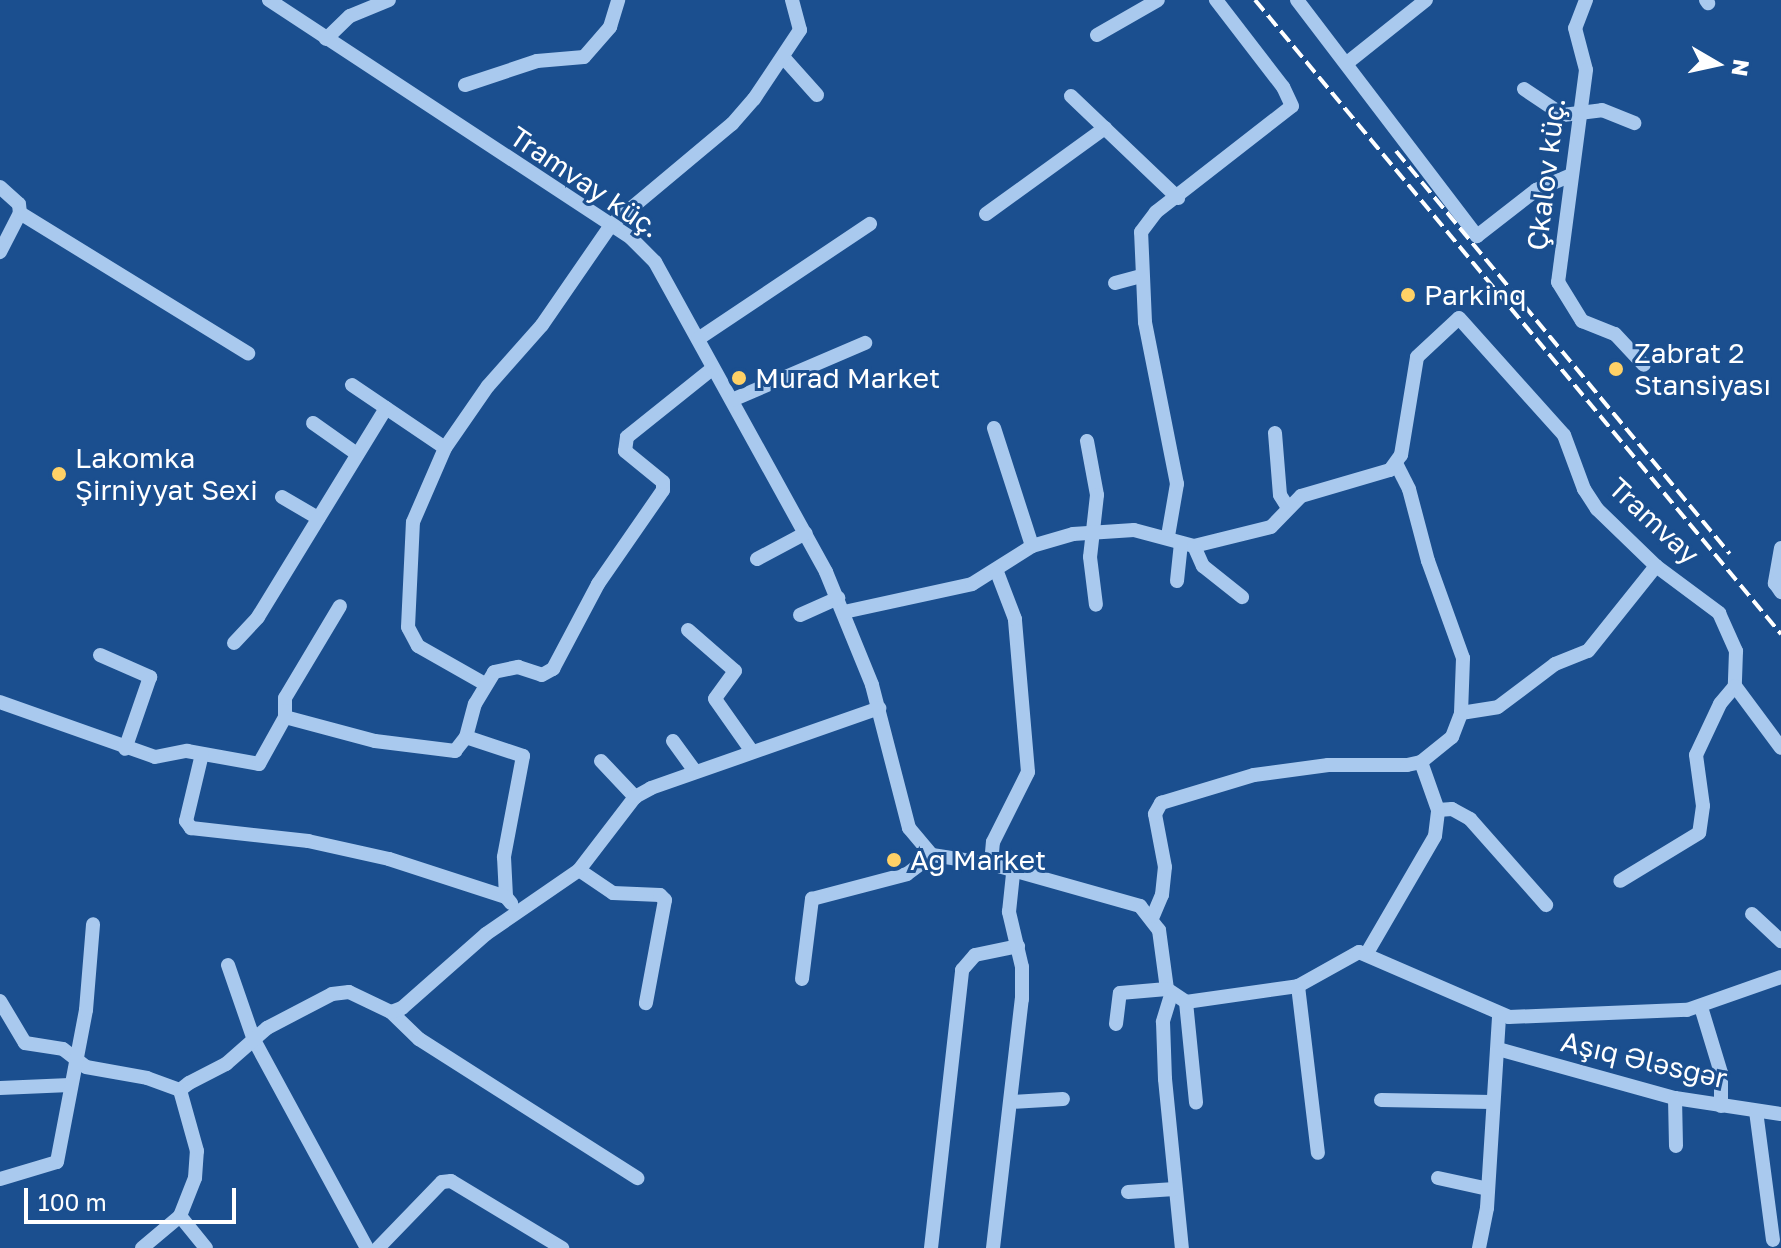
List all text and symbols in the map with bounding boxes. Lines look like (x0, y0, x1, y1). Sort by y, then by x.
north arrow (1677, 24, 1757, 104)
text: N (1727, 57, 1756, 78)
street label: Çkalov küç. (1520, 96, 1572, 252)
street label: Tramvay küç. (503, 119, 667, 245)
place label: Parkinq (1424, 278, 1527, 312)
marker: Parkinq (1399, 286, 1417, 304)
place label: Zabrat 2 Stansiyası (1634, 336, 1771, 402)
marker: Zabrat 2 Stansiyası (1605, 358, 1627, 380)
place label: Murad Market (755, 361, 940, 395)
marker: Murad Market (730, 369, 748, 387)
place label: Lakomka Şirniyyat Sexi (75, 441, 258, 507)
marker: Lakomka Şirniyyat Sexi (50, 465, 68, 483)
street label: Tramvay (1602, 471, 1706, 571)
place label: Ağ Market (910, 843, 1046, 877)
marker: Ağ Market (885, 851, 903, 869)
street label: Aşıq Ələsgər (1558, 1025, 1730, 1095)
scale bar (28, 1172, 240, 1222)
text: 100 m (38, 1187, 107, 1216)

